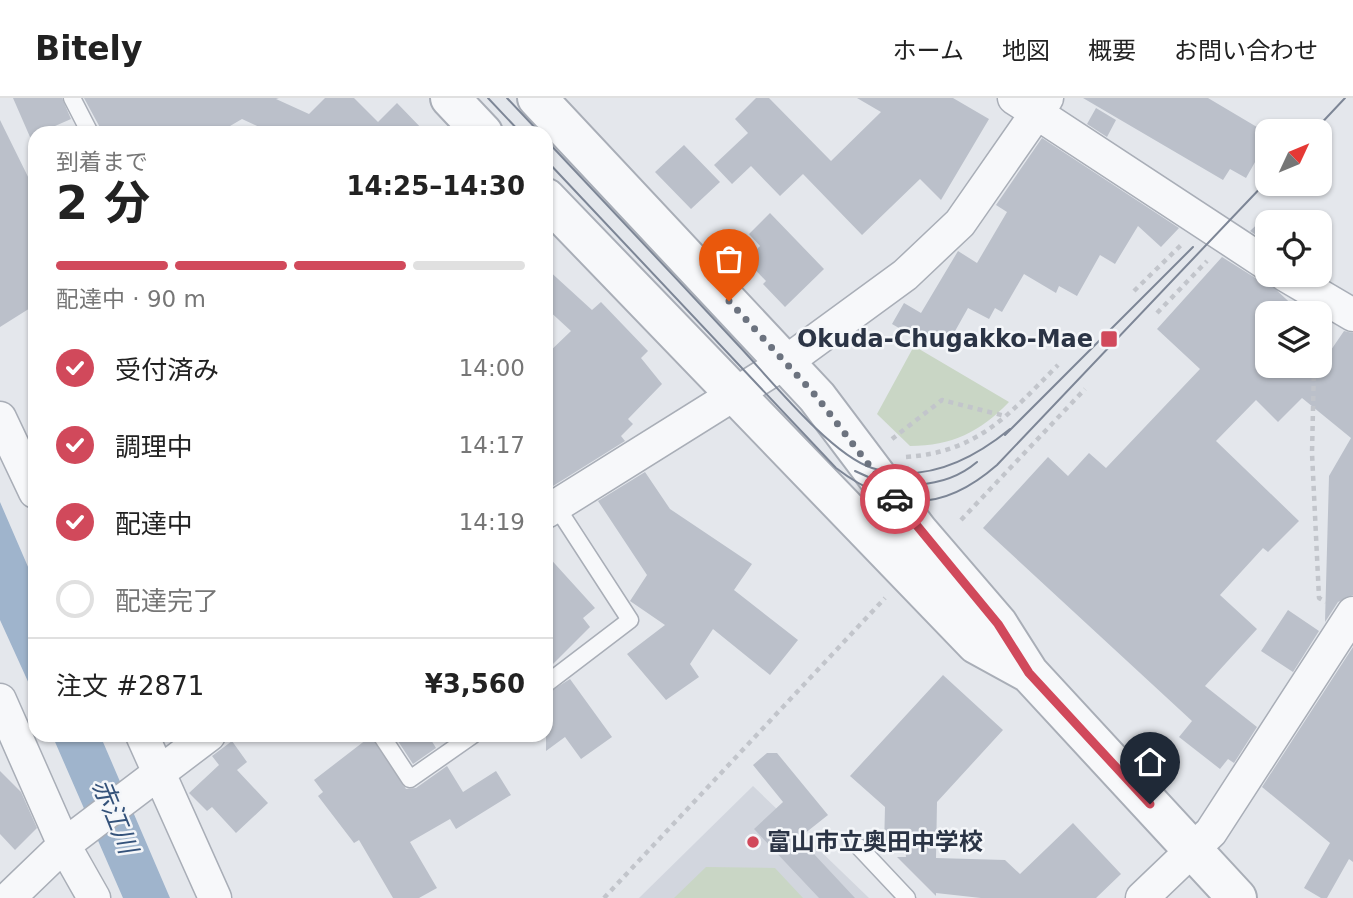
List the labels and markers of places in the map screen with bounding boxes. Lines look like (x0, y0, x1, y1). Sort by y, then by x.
pin (699, 229, 759, 301)
place label: Okuda-Chugakko-Mae (797, 325, 1093, 353)
marker: Okuda-Chugakko-Mae (1099, 329, 1119, 349)
pin (1120, 732, 1180, 804)
place label: 富山市立奥田中学校 (767, 828, 983, 856)
marker: 富山市立奥田中学校 (745, 834, 761, 850)

